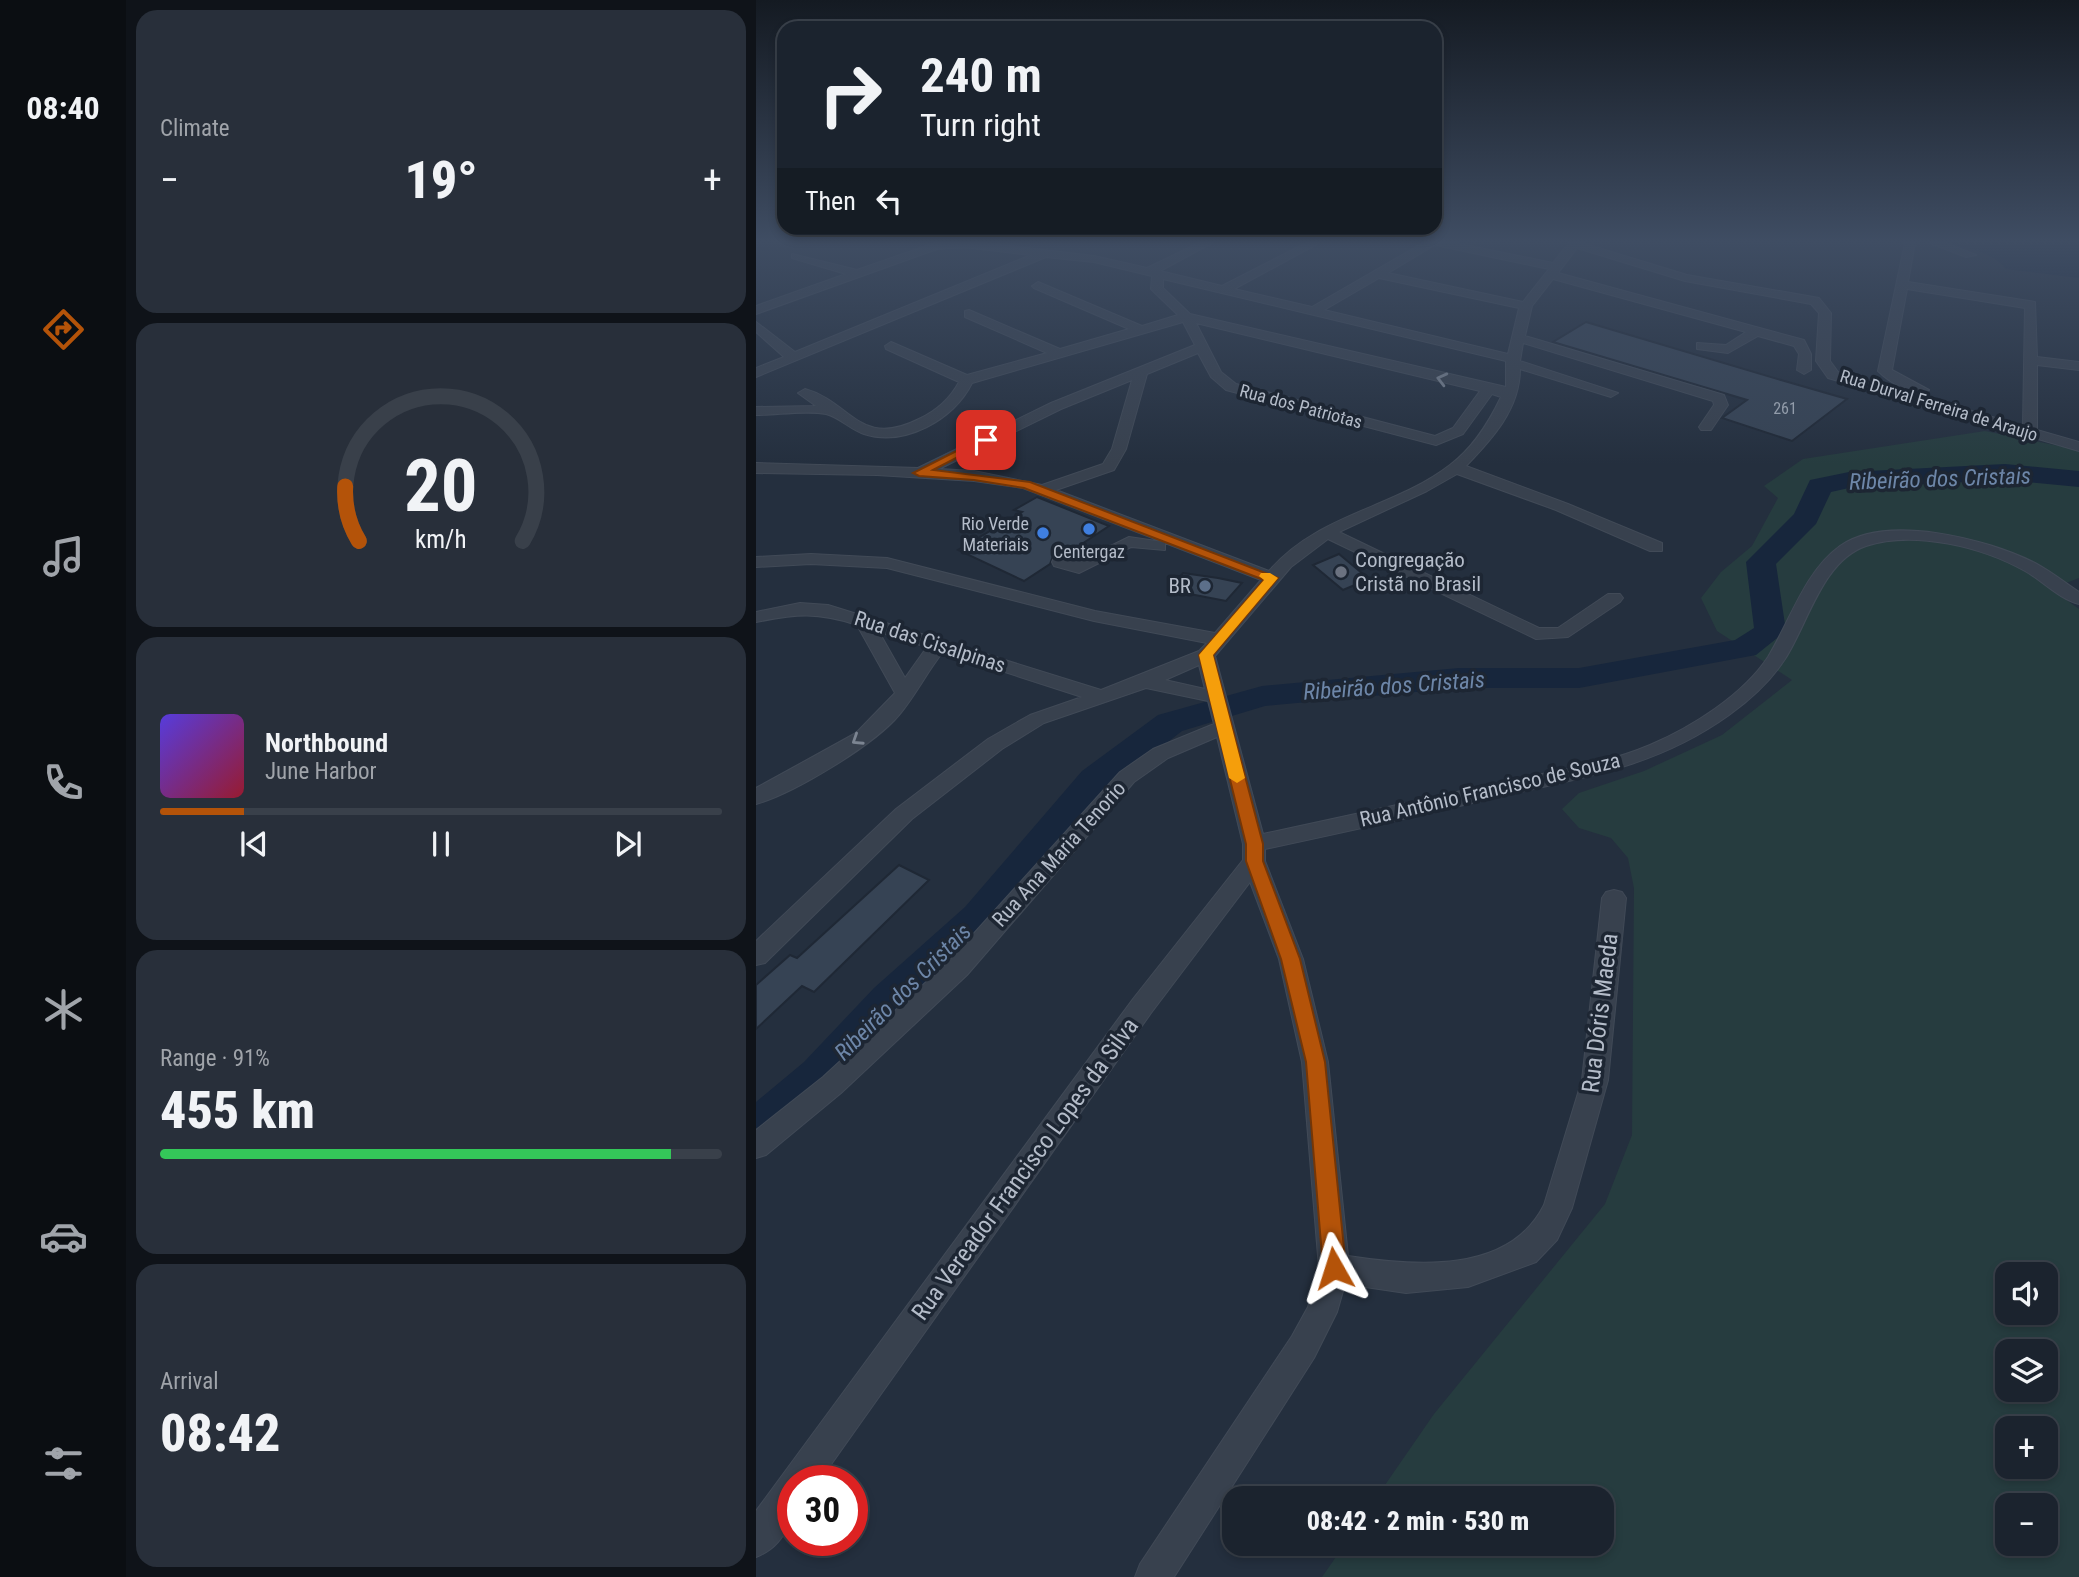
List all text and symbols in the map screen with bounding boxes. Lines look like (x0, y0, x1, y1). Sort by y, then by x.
text: 240 m (920, 47, 1042, 104)
icon: right (805, 49, 896, 140)
text: 08:40 (26, 89, 100, 127)
text: Turn right (920, 106, 1041, 144)
text: Climate (160, 115, 230, 142)
text: 19° (404, 150, 478, 211)
text: − (160, 158, 179, 202)
text: + (703, 158, 722, 202)
icon: left (870, 182, 908, 220)
text: Then (805, 186, 856, 216)
icon: directions (39, 305, 88, 354)
street label: Rua Durval Ferreira de Araujo (1838, 365, 2040, 445)
one-way arrow (1436, 373, 1448, 387)
street label: Rua dos Patriotas (1237, 380, 1365, 432)
house number: 261 (1773, 399, 1797, 418)
pin (956, 410, 1016, 470)
icon: arrive (967, 421, 1005, 459)
text: 20 (404, 444, 478, 530)
water label: Ribeirão dos Cristais (1849, 462, 2031, 496)
place label: Rio Verde Materiais (961, 513, 1029, 555)
marker: Centergaz (1081, 521, 1097, 537)
text: km/h (415, 525, 467, 554)
marker: Rio Verde Materiais (1035, 525, 1051, 541)
icon: music (39, 532, 88, 581)
place label: Centergaz (1053, 541, 1125, 562)
place label: Congregação Cristã no Brasil (1355, 548, 1481, 596)
marker: Congregação Cristã no Brasil (1333, 564, 1349, 580)
place label: BR (1168, 574, 1191, 598)
marker: BR (1197, 578, 1213, 594)
street label: Rua das Cisalpinas (852, 606, 1008, 678)
water label: Ribeirão dos Cristais (1302, 666, 1486, 706)
text: Northbound (265, 728, 388, 758)
one-way arrow (852, 731, 865, 744)
street label: Rua Antônio Francisco de Souza (1357, 748, 1623, 832)
icon: phone (39, 758, 88, 807)
text: June Harbor (265, 758, 377, 785)
street label: Rua Ana Maria Tenorio (987, 776, 1131, 932)
icon: previous (235, 825, 273, 863)
icon: pause (422, 825, 460, 863)
icon: next (609, 825, 647, 863)
water label: Ribeirão dos Cristais (829, 918, 977, 1066)
street label: Rua Dóris Maeda (1576, 932, 1624, 1094)
icon: climate (39, 985, 88, 1034)
street label: Rua Vereador Francisco Lopes da Silva (906, 1013, 1144, 1325)
text: Range · 91% (160, 1045, 270, 1072)
text: 455 km (160, 1080, 315, 1141)
icon: car (39, 1212, 88, 1261)
position arrow (1297, 1231, 1371, 1305)
map controls (1995, 1262, 2058, 1556)
button: sound (1995, 1262, 2058, 1325)
button: layers (1995, 1339, 2058, 1402)
text: Arrival (160, 1368, 219, 1395)
text: 08:42 (160, 1403, 280, 1464)
button: + (1995, 1416, 2058, 1479)
icon: filters (39, 1439, 88, 1488)
speed limit sign: 30 (777, 1465, 868, 1556)
button: − (1995, 1493, 2058, 1556)
text: 08:42 · 2 min · 530 m (1307, 1506, 1529, 1536)

